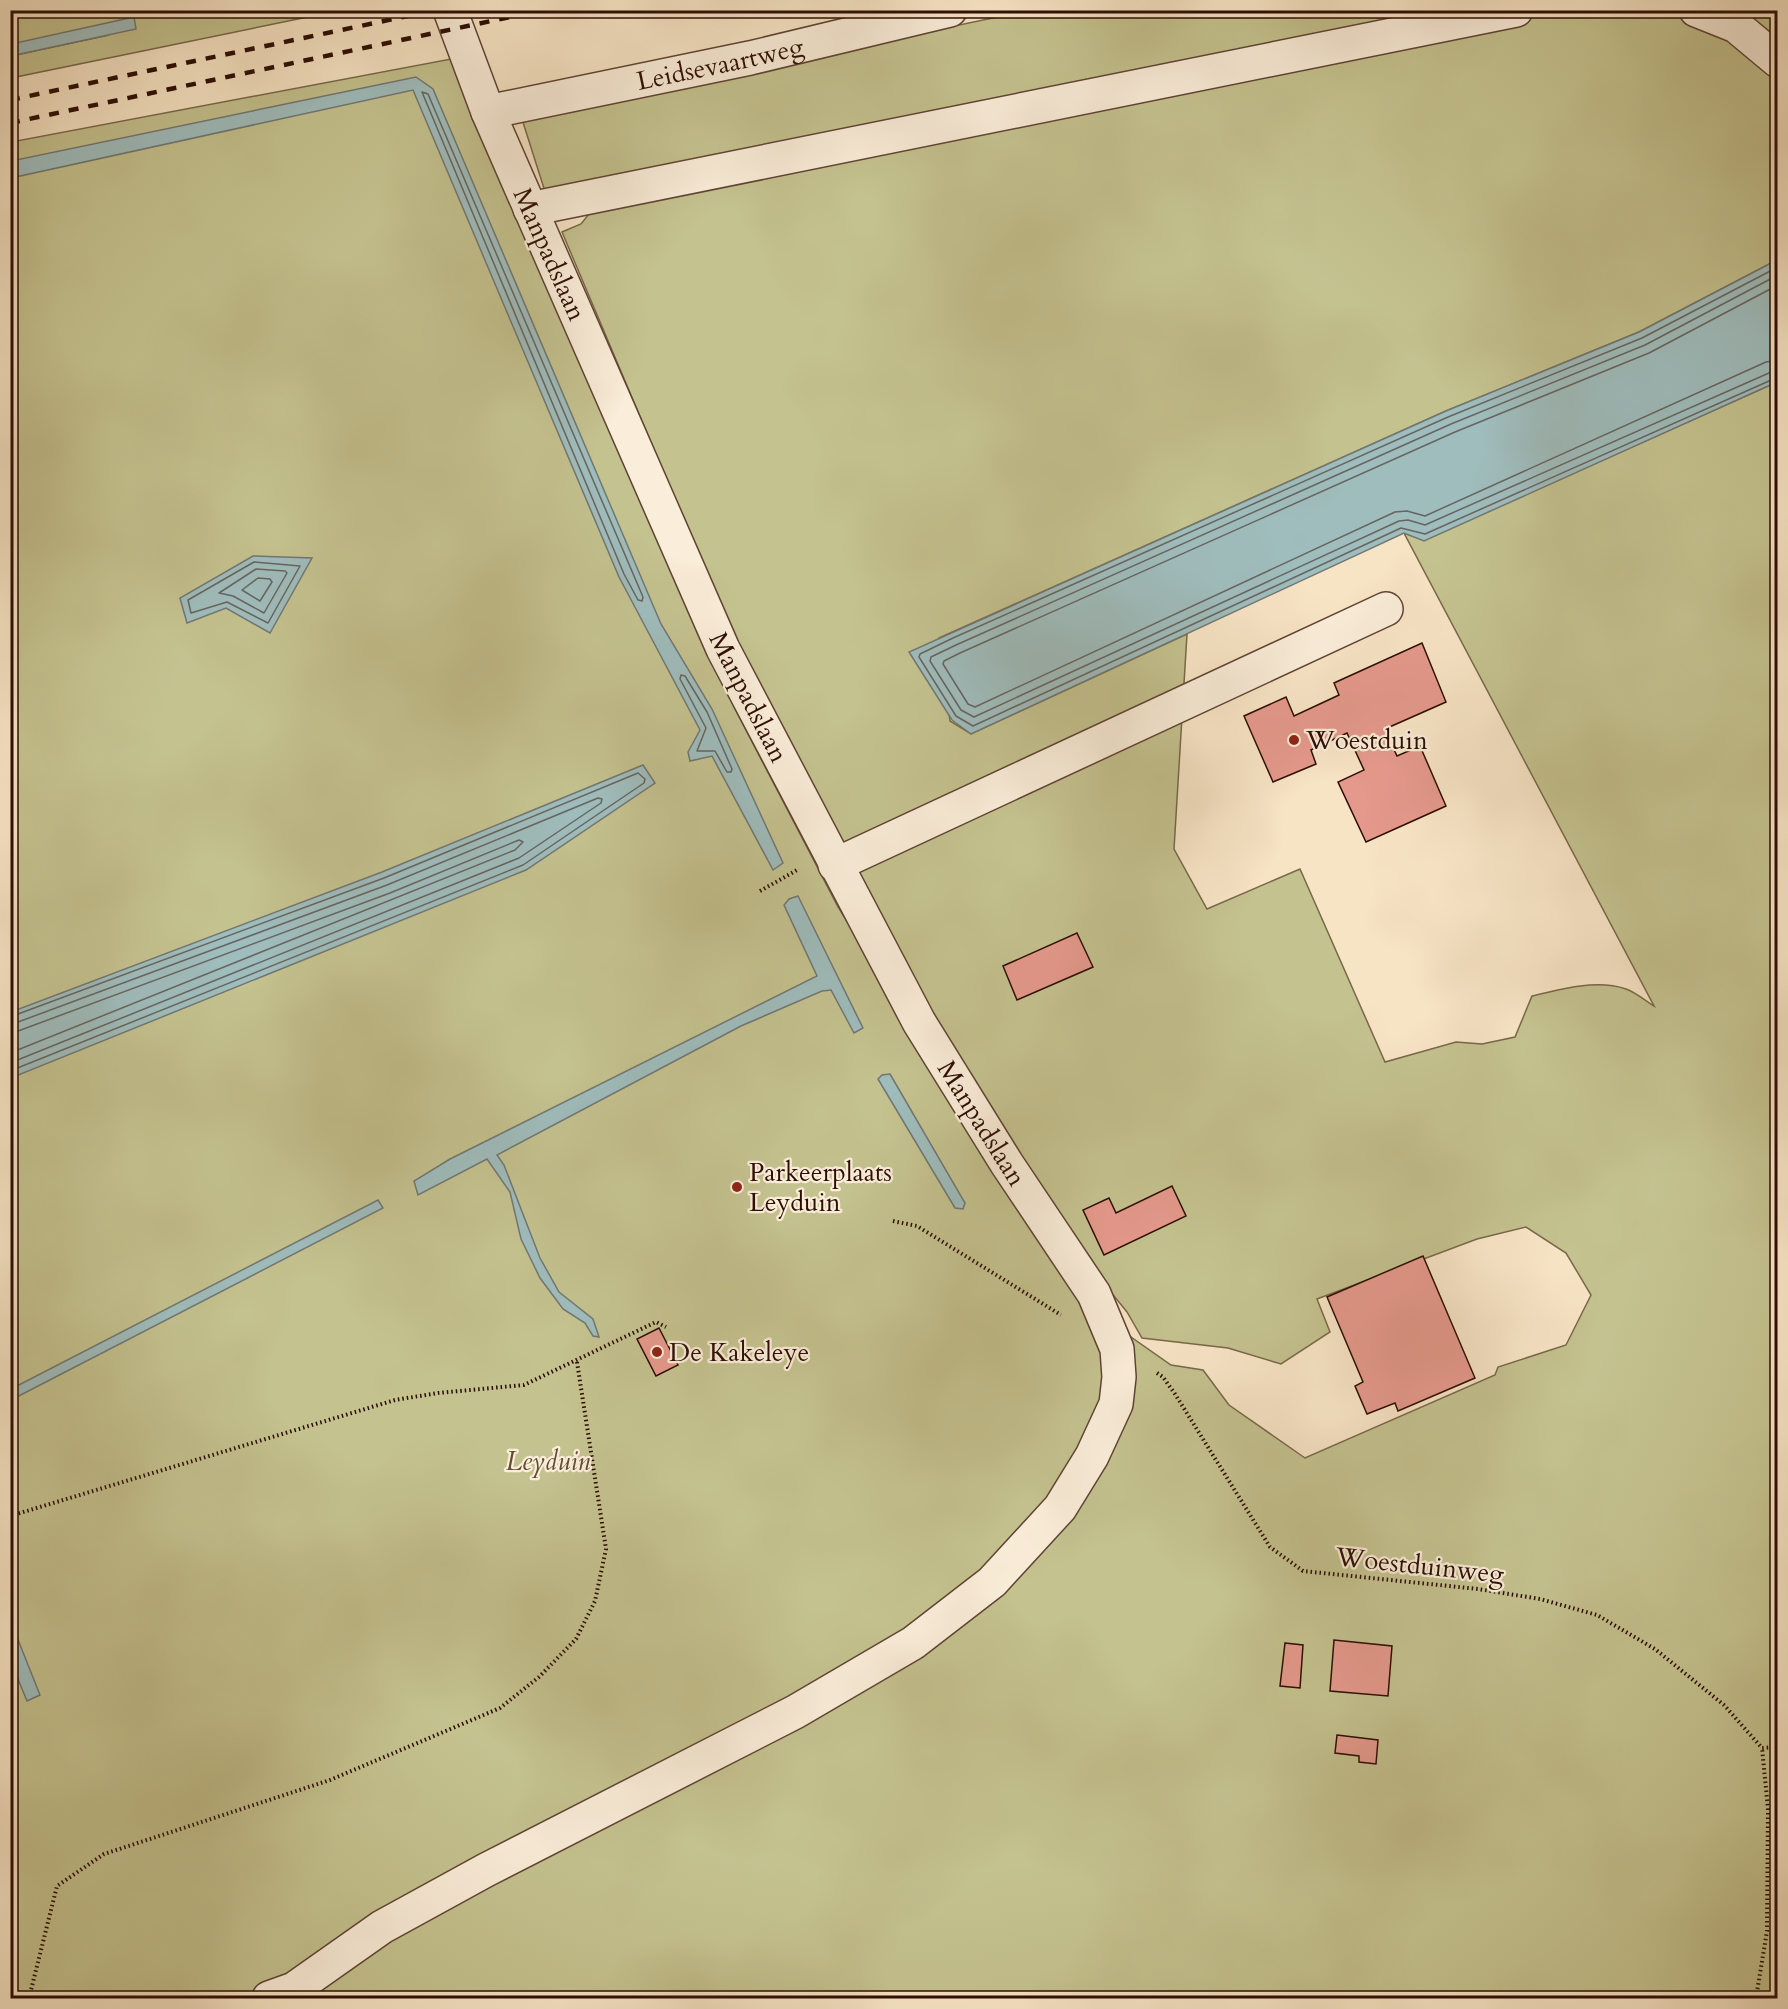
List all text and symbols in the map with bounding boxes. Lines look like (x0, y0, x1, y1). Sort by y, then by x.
street label: Leidsevaartweg (634, 29, 808, 99)
street label: Manpadslaan (505, 182, 594, 326)
street label: Manpadslaan (701, 626, 796, 769)
place label: Woestduin (1305, 723, 1428, 758)
marker: Woestduin (1287, 733, 1301, 747)
street label: Manpadslaan (929, 1054, 1034, 1193)
place label: Parkeerplaats Leyduin (749, 1155, 892, 1220)
marker: Parkeerplaats Leyduin (730, 1180, 744, 1194)
place label: De Kakeleye (669, 1335, 809, 1370)
marker: De Kakeleye (650, 1345, 664, 1359)
park label: Leyduin (506, 1444, 591, 1479)
street label: Woestduinweg (1333, 1539, 1506, 1592)

